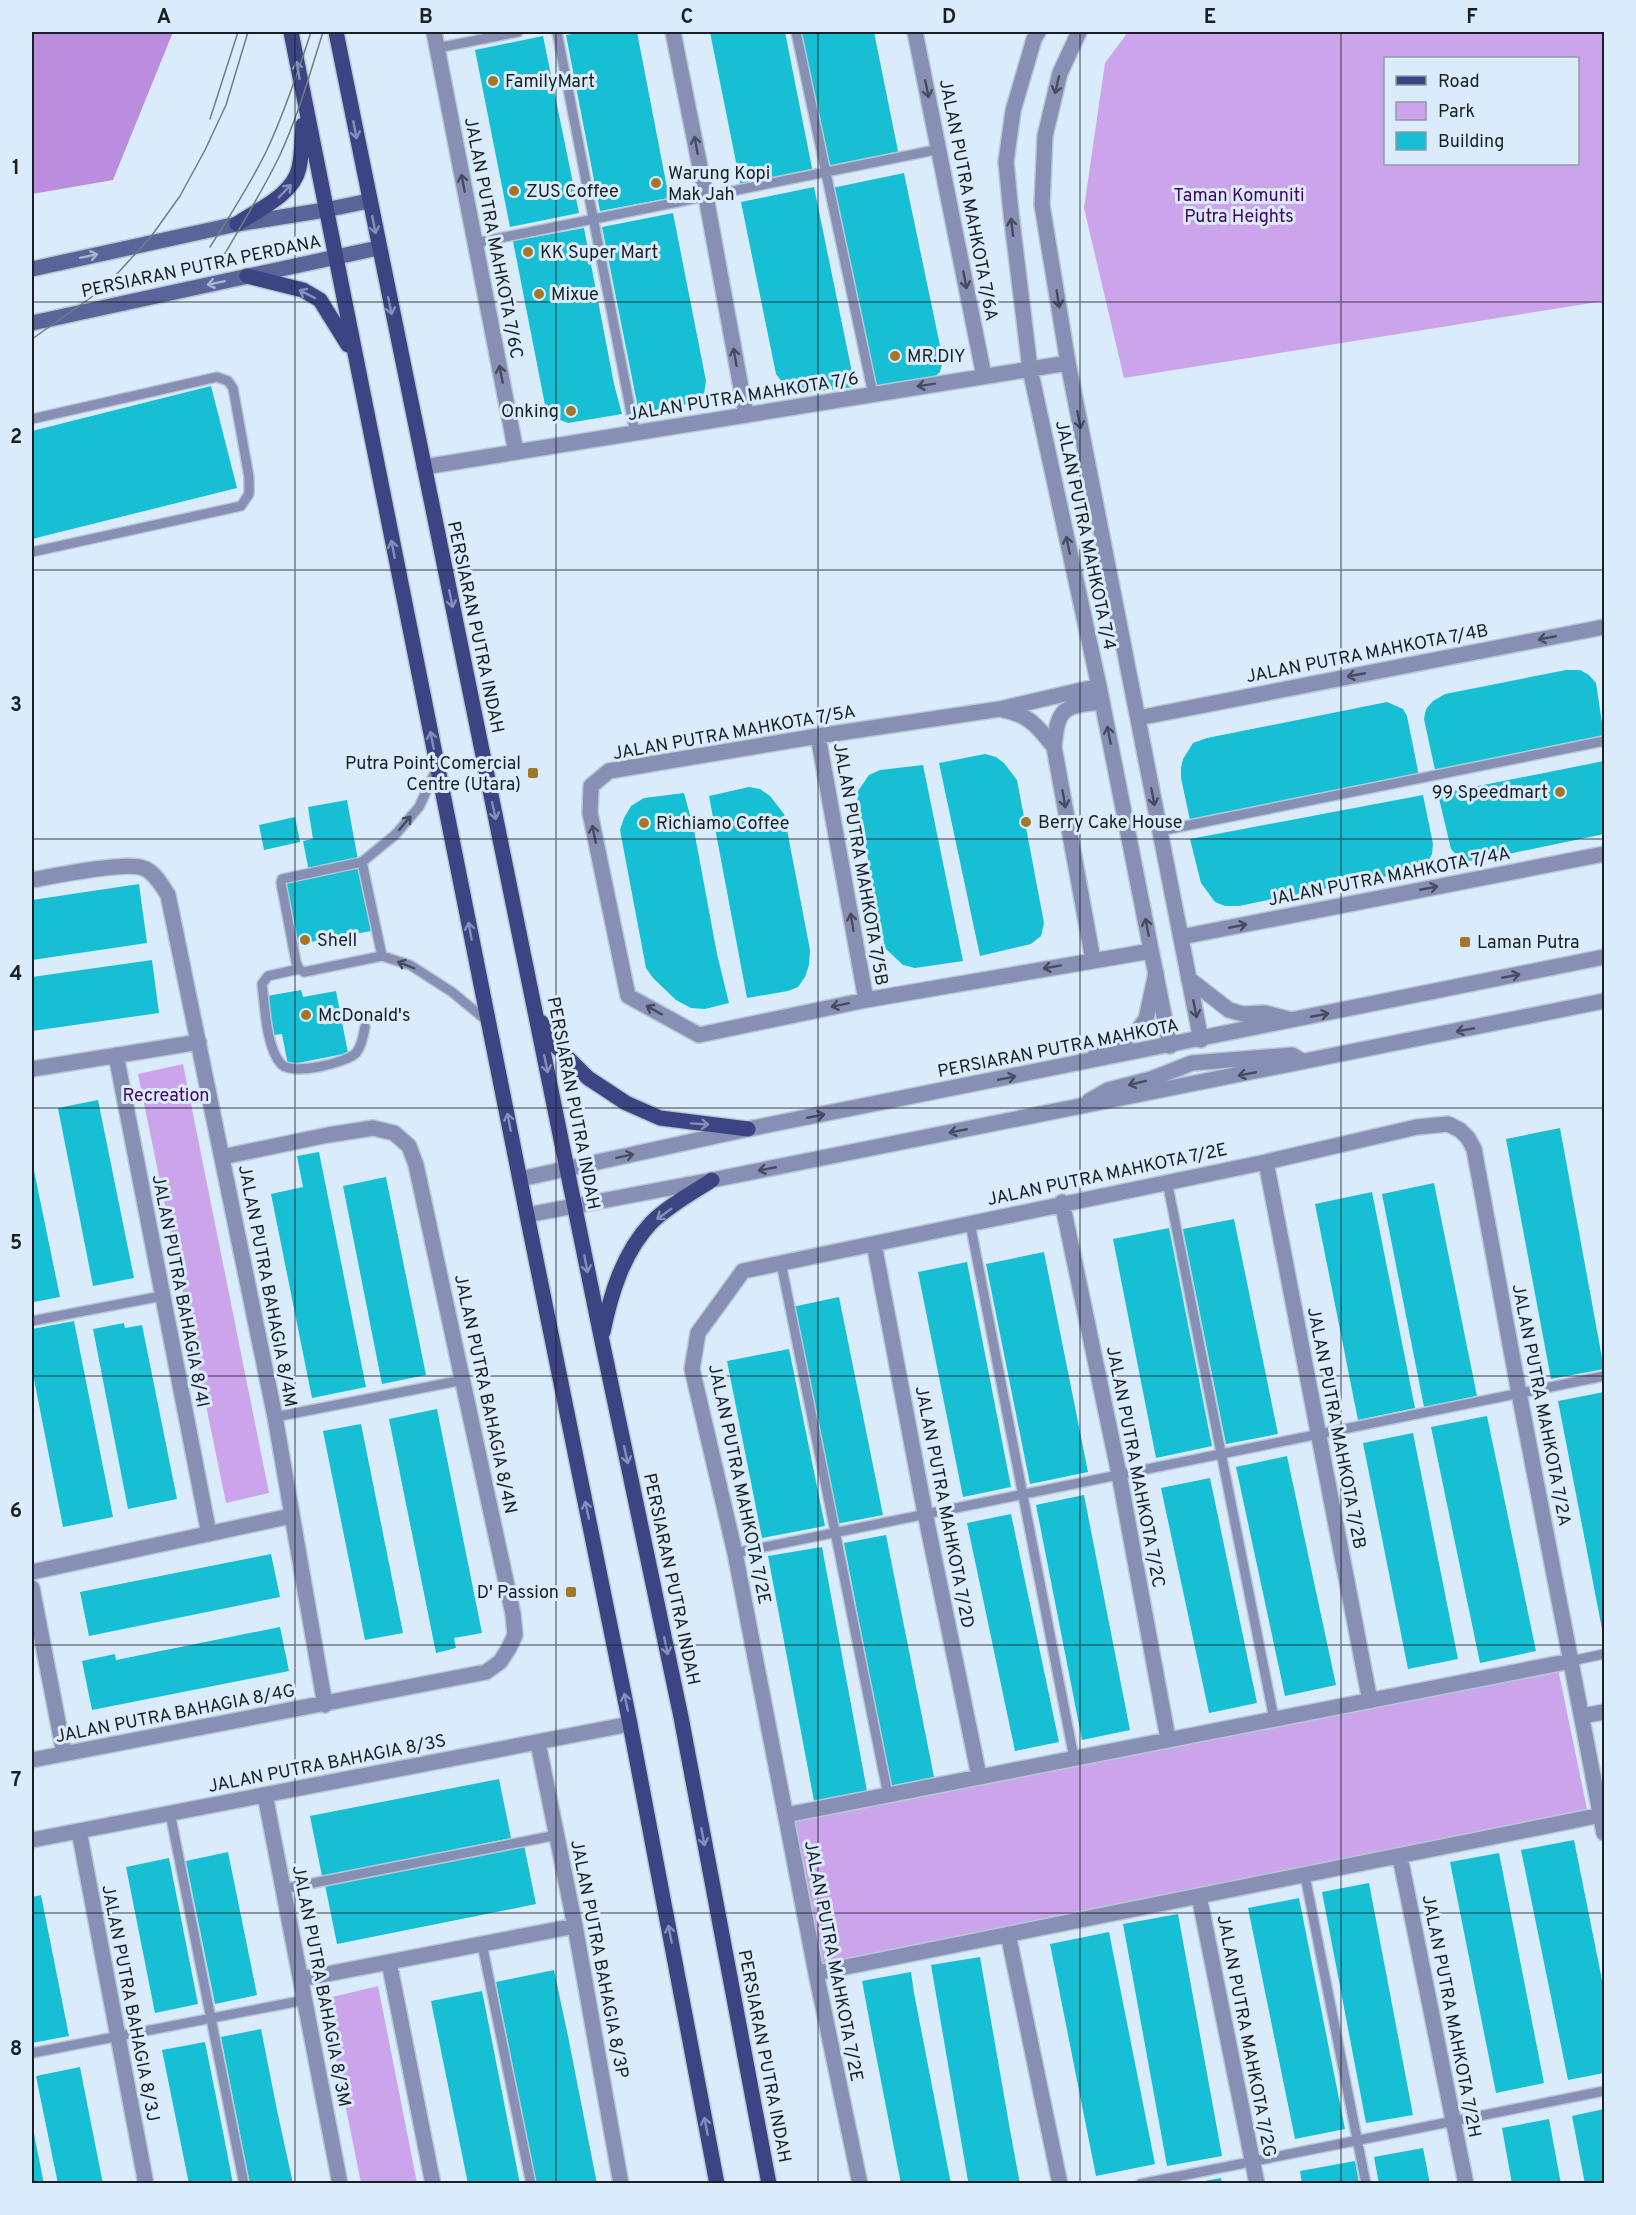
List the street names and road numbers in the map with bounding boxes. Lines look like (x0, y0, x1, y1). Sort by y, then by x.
street label: JALAN PUTRA MAHKOTA 7/6A (933, 77, 1002, 323)
street label: JALAN PUTRA MAHKOTA 7/6C (458, 116, 527, 361)
street label: PERSIARAN PUTRA PERDANA (79, 231, 323, 304)
street label: JALAN PUTRA MAHKOTA 7/6 (626, 368, 861, 427)
street label: JALAN PUTRA MAHKOTA 7/4 (1049, 418, 1120, 652)
street label: PERSIARAN PUTRA INDAH (441, 519, 508, 735)
street label: JALAN PUTRA MAHKOTA 7/4B (1244, 620, 1490, 689)
street label: JALAN PUTRA MAHKOTA 7/5A (611, 701, 857, 766)
street label: JALAN PUTRA MAHKOTA 7/5B (827, 741, 892, 987)
street label: JALAN PUTRA MAHKOTA 7/4A (1266, 843, 1512, 912)
street label: PERSIARAN PUTRA INDAH (541, 995, 604, 1212)
street label: PERSIARAN PUTRA MAHKOTA (936, 1015, 1181, 1084)
street label: JALAN PUTRA MAHKOTA 7/2E (985, 1139, 1230, 1212)
street label: JALAN PUTRA BAHAGIA 8/4M (232, 1163, 301, 1409)
street label: JALAN PUTRA BAHAGIA 8/4I (146, 1173, 213, 1410)
street label: JALAN PUTRA BAHAGIA 8/4N (448, 1272, 521, 1516)
street label: JALAN PUTRA MAHKOTA 7/2A (1506, 1282, 1575, 1528)
street label: JALAN PUTRA MAHKOTA 7/2B (1301, 1305, 1370, 1551)
street label: JALAN PUTRA MAHKOTA 7/2C (1100, 1344, 1169, 1590)
street label: JALAN PUTRA MAHKOTA 7/2E (702, 1362, 775, 1607)
street label: JALAN PUTRA MAHKOTA 7/2D (909, 1384, 978, 1630)
street label: PERSIARAN PUTRA INDAH (637, 1471, 704, 1687)
street label: JALAN PUTRA BAHAGIA 8/4G (53, 1680, 297, 1749)
street label: JALAN PUTRA BAHAGIA 8/3S (206, 1730, 448, 1799)
street label: JALAN PUTRA BAHAGIA 8/3P (564, 1838, 633, 2081)
street label: JALAN PUTRA MAHKOTA 7/2E (798, 1839, 867, 2084)
street label: JALAN PUTRA BAHAGIA 8/3M (286, 1864, 355, 2109)
street label: JALAN PUTRA BAHAGIA 8/3J (95, 1883, 164, 2124)
street label: JALAN PUTRA MAHKOTA 7/2H (1416, 1893, 1485, 2140)
street label: JALAN PUTRA MAHKOTA 7/2G (1211, 1913, 1280, 2160)
street label: PERSIARAN PUTRA INDAH (732, 1948, 795, 2165)

